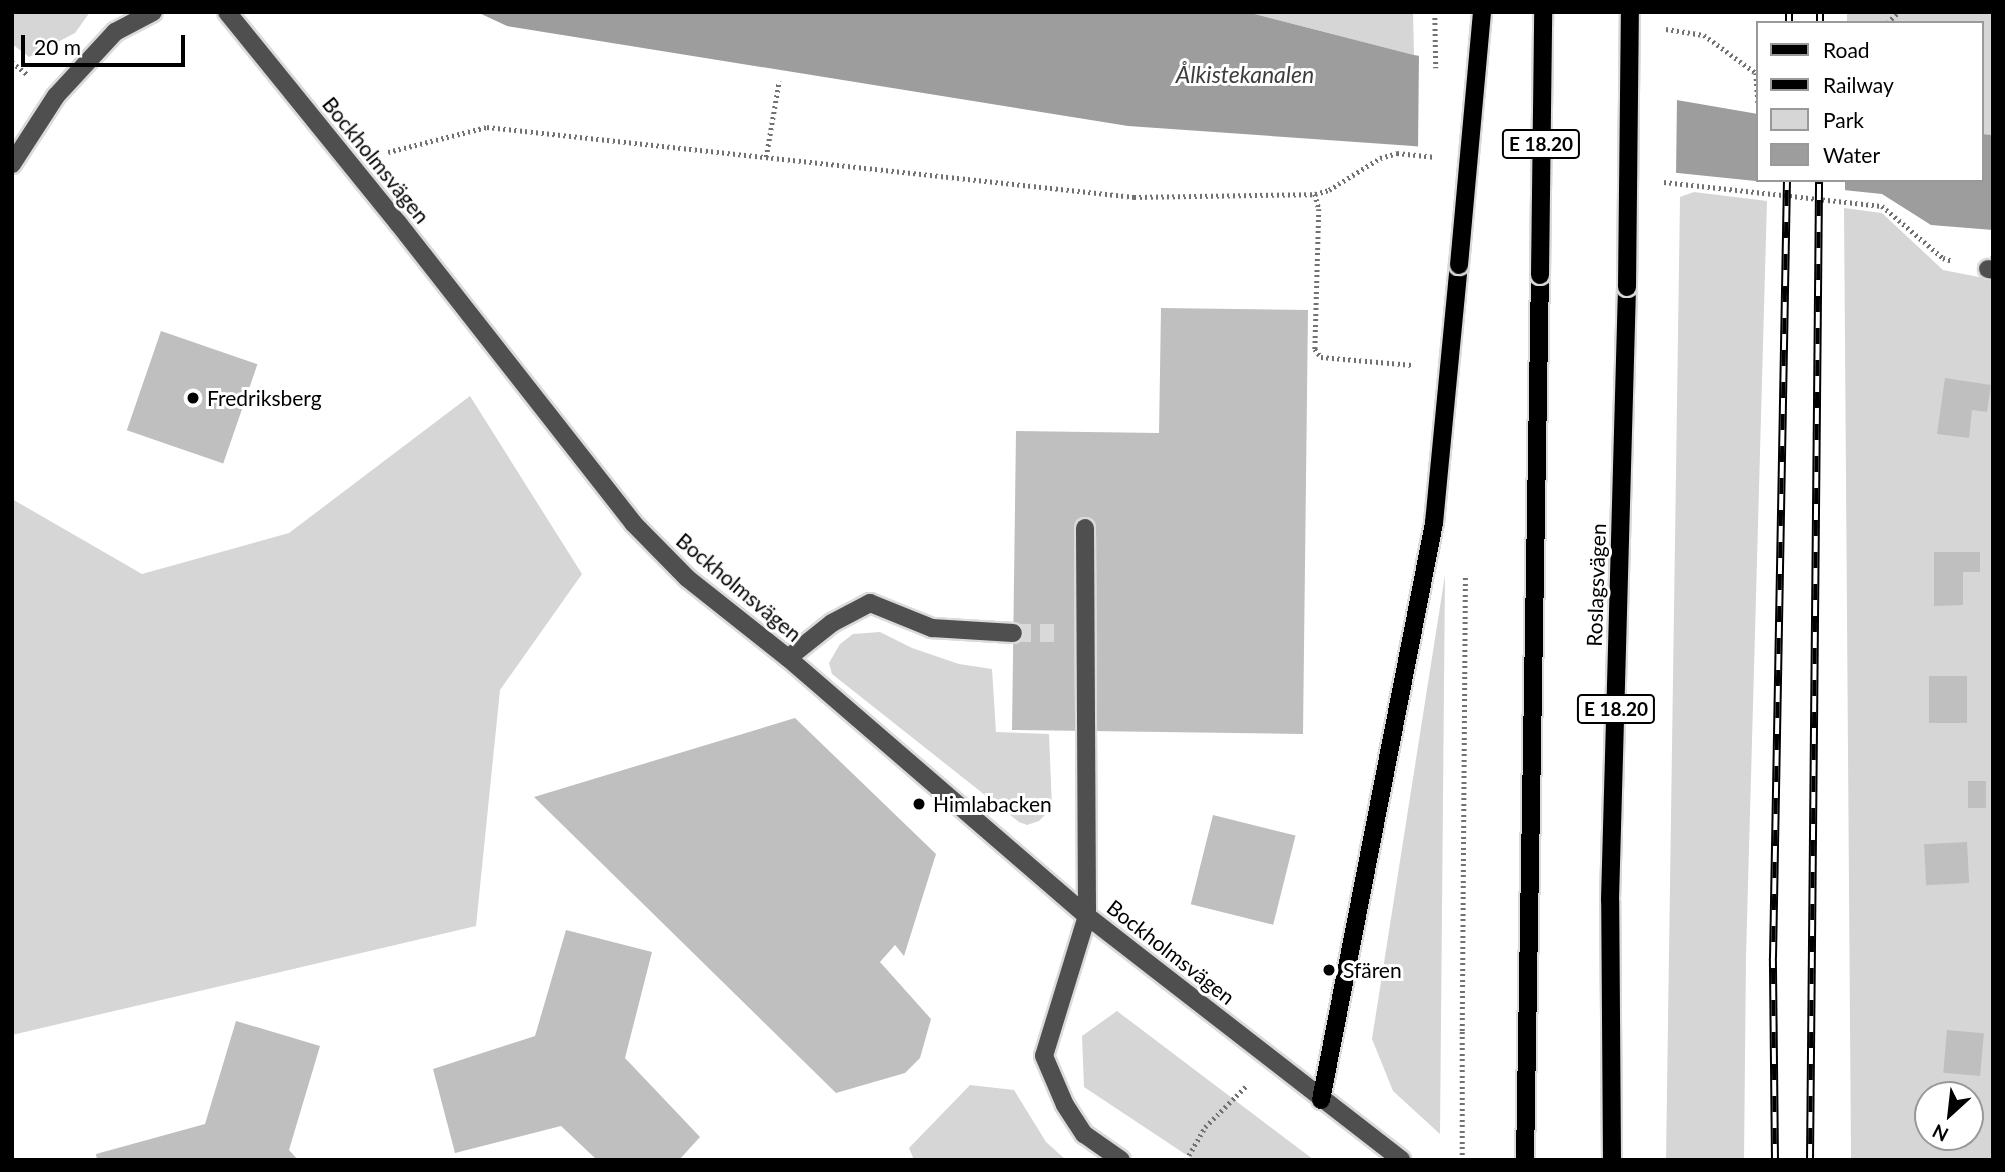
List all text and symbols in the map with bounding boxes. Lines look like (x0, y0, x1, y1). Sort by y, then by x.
scale bar (24, 21, 189, 65)
legend (1756, 21, 1984, 182)
text: 20 m (34, 34, 81, 59)
text: Road (1823, 37, 1870, 62)
water label: Ålkistekanalen (1176, 60, 1314, 88)
text: Railway (1823, 72, 1894, 97)
street label: Bockholmsvägen (317, 92, 435, 228)
text: Park (1823, 107, 1864, 132)
road number: E 18.20 (1501, 128, 1581, 160)
text: Water (1823, 142, 1880, 167)
place label: Fredriksberg (207, 385, 322, 411)
marker: Fredriksberg (185, 390, 201, 406)
street label: Roslagsvägen (1581, 523, 1611, 647)
street label: Bockholmsvägen (671, 527, 807, 647)
road number: E 18.20 (1576, 694, 1656, 724)
place label: Himlabacken (933, 791, 1052, 817)
marker: Himlabacken (911, 796, 927, 812)
street label: Bockholmsvägen (1102, 894, 1240, 1010)
place label: Sfären (1343, 957, 1402, 983)
marker: Sfären (1321, 962, 1337, 978)
north arrow (1914, 1081, 1984, 1151)
text: N (1928, 1120, 1952, 1147)

